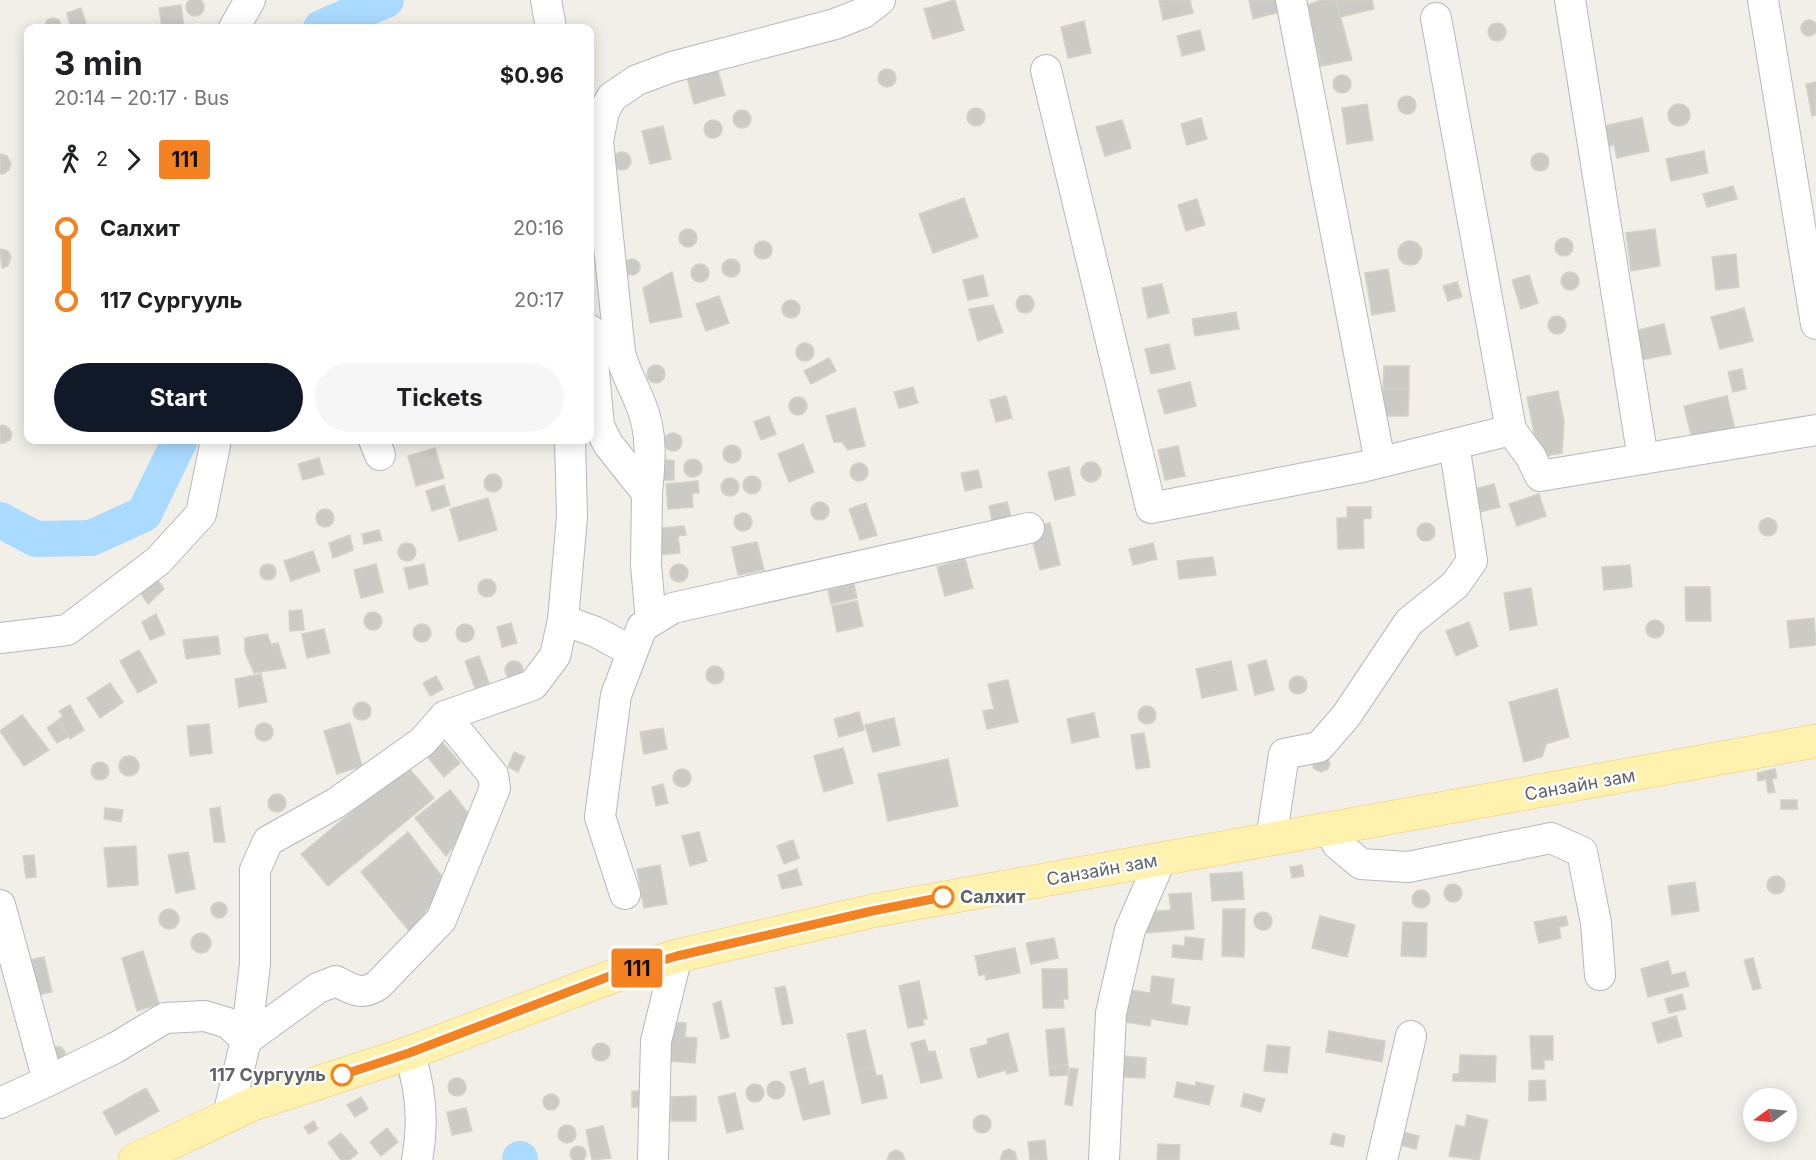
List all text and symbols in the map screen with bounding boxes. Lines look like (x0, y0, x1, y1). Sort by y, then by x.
text: 3 min (54, 43, 143, 83)
text: $0.96 (500, 62, 564, 88)
text: 20:14 – 20:17 · Bus (54, 86, 229, 110)
icon: walk (54, 143, 87, 176)
icon: forward (117, 143, 150, 176)
text: 2 (96, 147, 108, 171)
text: 111 (171, 147, 198, 172)
text: Салхит (100, 215, 180, 241)
text: 20:16 (513, 216, 564, 240)
text: 117 Сургууль (100, 287, 243, 313)
text: 20:17 (514, 288, 564, 312)
button: Start (54, 363, 303, 432)
button: Tickets (315, 363, 564, 432)
street label: Санзайн зам (1523, 764, 1637, 805)
street label: Санзайн зам (1045, 849, 1159, 890)
marker: Салхит (932, 886, 954, 908)
place label: Салхит (960, 886, 1025, 907)
line badge: 111 (602, 948, 672, 988)
text: 111 (623, 956, 651, 981)
place label: 117 Сургууль (209, 1064, 326, 1085)
marker: 117 Сургууль (331, 1064, 353, 1086)
north arrow (1743, 1088, 1797, 1142)
map controls (1743, 1088, 1797, 1142)

